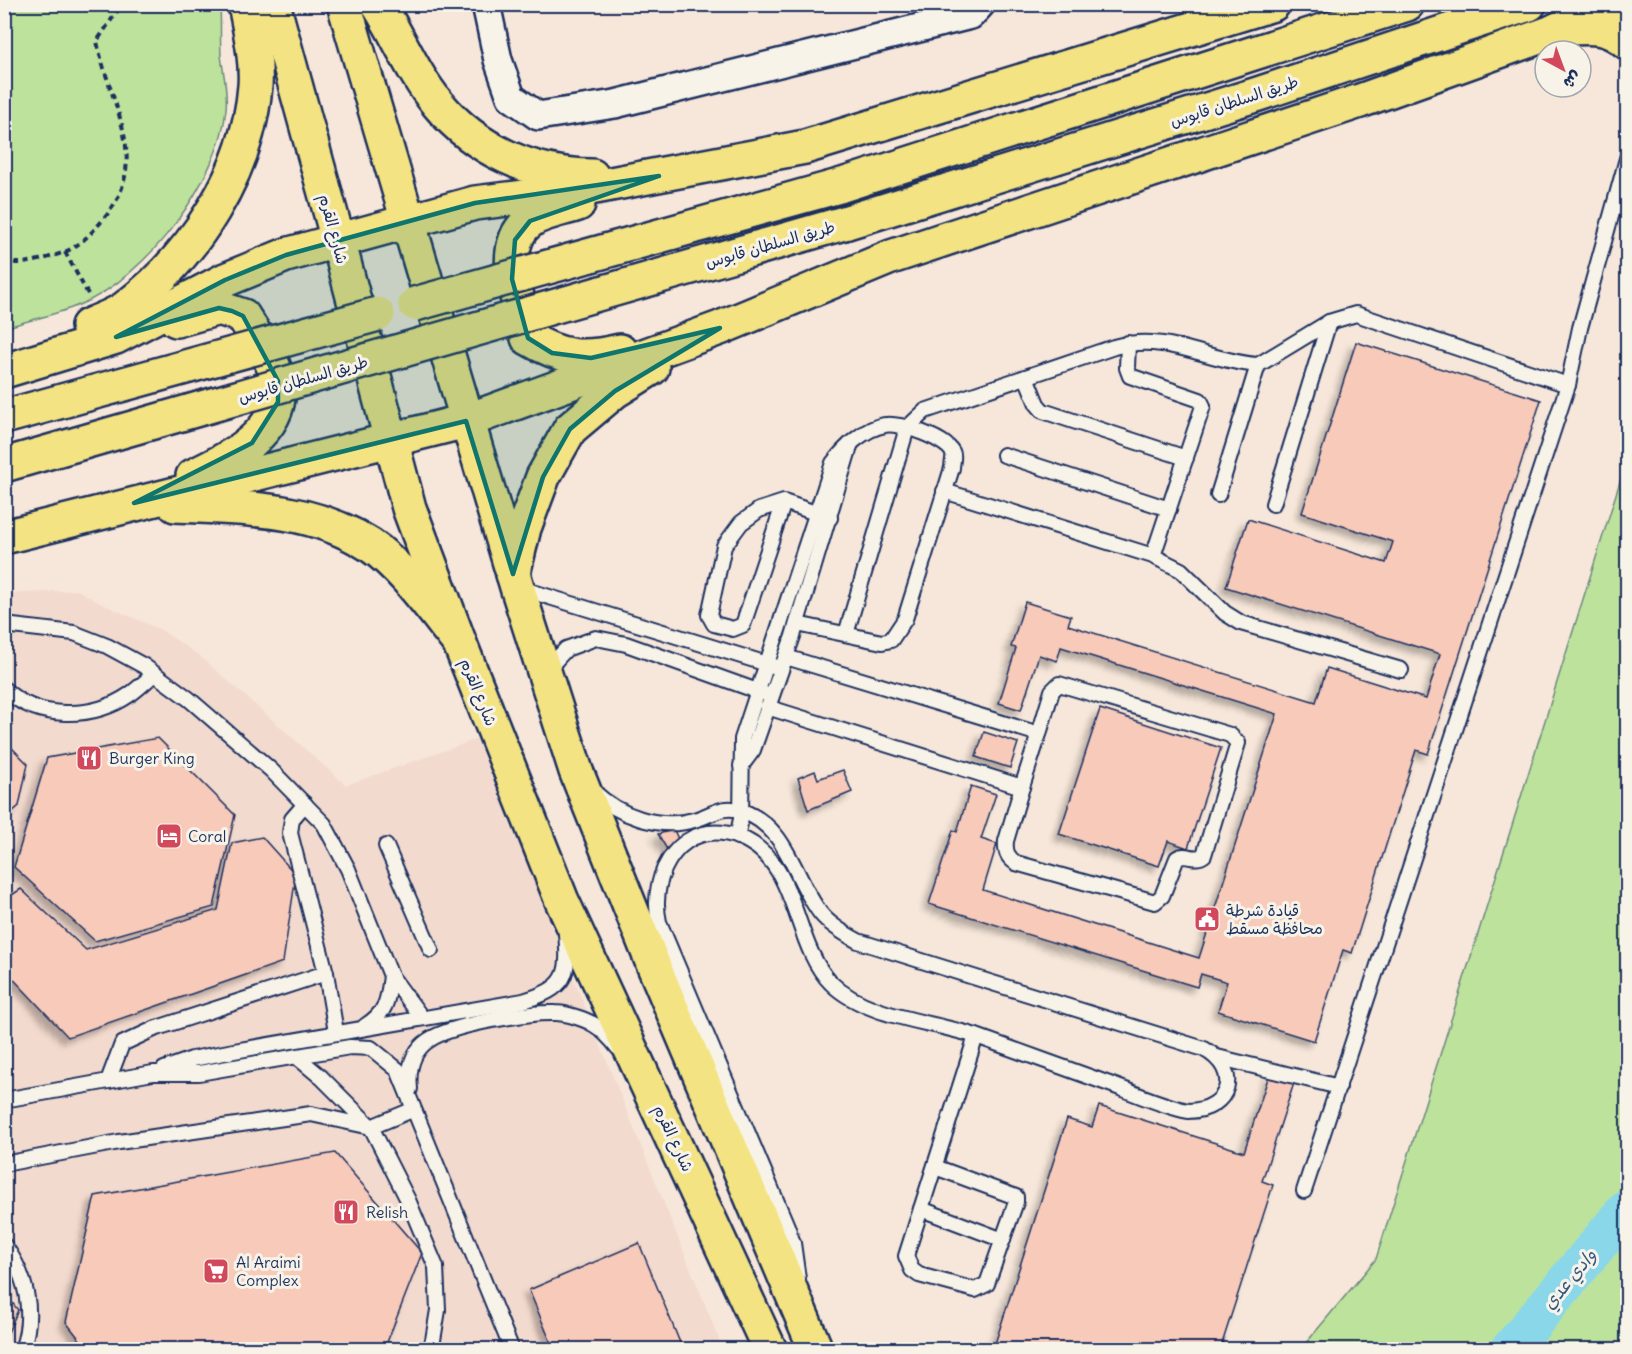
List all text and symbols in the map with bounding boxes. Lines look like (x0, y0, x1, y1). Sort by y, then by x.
north arrow (1533, 39, 1593, 99)
text: ش (1560, 67, 1586, 94)
street label: طريق السلطان قابوس (1167, 71, 1301, 132)
street label: شارع القرم (312, 192, 353, 267)
street label: طريق السلطان قابوس (703, 216, 837, 273)
street label: طريق السلطان قابوس (236, 351, 370, 408)
street label: شارع القرم (454, 655, 502, 730)
restaurant icon: Burger King (74, 743, 104, 773)
place label: Burger King (109, 748, 195, 768)
hotel icon: Coral (154, 821, 184, 851)
place label: Coral (188, 826, 226, 846)
place label: قيادة شرطة محافظة مسقط (1226, 900, 1323, 938)
public building icon: قيادة شرطة محافظة مسقط (1192, 904, 1222, 934)
street label: شارع القرم (647, 1101, 698, 1176)
restaurant icon: Relish (331, 1197, 361, 1227)
place label: Relish (366, 1202, 408, 1222)
water label: وادي عدي (1537, 1244, 1603, 1315)
place label: Al Araimi Complex (236, 1252, 301, 1290)
supermarket icon: Al Araimi Complex (201, 1256, 231, 1286)

